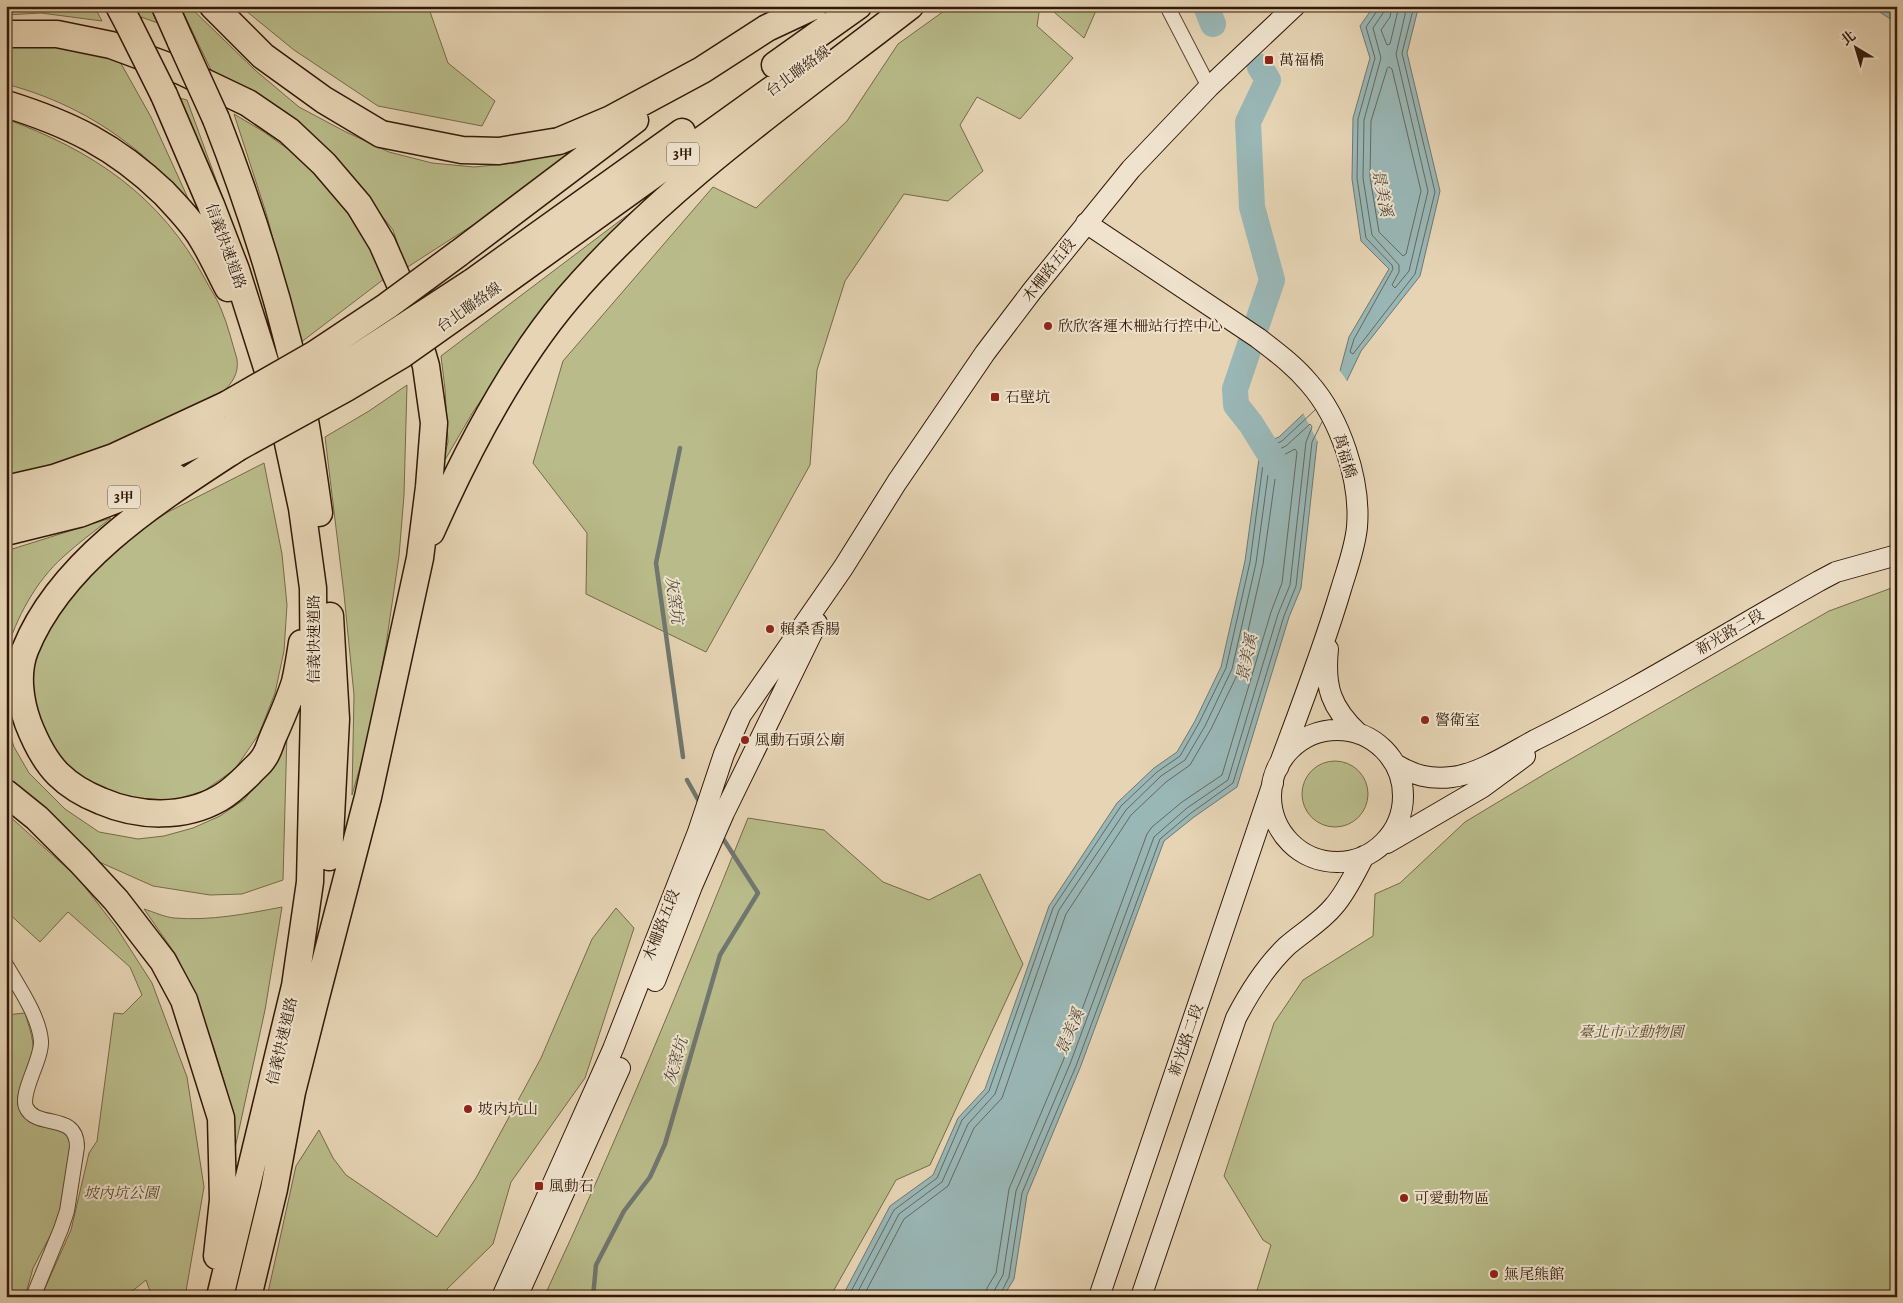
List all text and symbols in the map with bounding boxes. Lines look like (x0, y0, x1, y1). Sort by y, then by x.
north arrow (1830, 22, 1880, 72)
text: 北 (1837, 26, 1860, 50)
street label: 台北聯絡線 (762, 41, 834, 101)
place label: 萬福橋 (1279, 50, 1324, 70)
marker: 萬福橋 (1263, 54, 1275, 66)
road number: 3甲 (667, 142, 699, 166)
water label: 景美溪 (1367, 167, 1398, 221)
street label: 信義快速道路 (201, 200, 251, 292)
street label: 木柵路五段 (1018, 234, 1080, 306)
street label: 台北聯絡線 (433, 277, 505, 337)
place label: 欣欣客運木柵站行控中心 (1058, 316, 1223, 336)
marker: 欣欣客運木柵站行控中心 (1042, 320, 1054, 332)
place label: 石壁坑 (1005, 387, 1050, 407)
marker: 石壁坑 (989, 391, 1001, 403)
street label: 萬福橋 (1329, 432, 1361, 480)
road number: 3甲 (108, 486, 140, 508)
water label: 灰窯坑 (660, 575, 689, 627)
street label: 信義快速道路 (304, 594, 324, 684)
street label: 新光路二段 (1693, 605, 1767, 659)
place label: 賴桑香腸 (780, 619, 840, 639)
marker: 賴桑香腸 (764, 623, 776, 635)
water label: 景美溪 (1231, 630, 1263, 684)
place label: 警衛室 (1435, 710, 1480, 730)
marker: 警衛室 (1419, 714, 1431, 726)
place label: 風動石頭公廟 (755, 730, 845, 750)
marker: 風動石頭公廟 (739, 734, 751, 746)
street label: 木柵路五段 (638, 886, 684, 964)
street label: 信義快速道路 (262, 995, 302, 1087)
street label: 新光路二段 (1164, 1001, 1208, 1079)
water label: 景美溪 (1050, 1004, 1090, 1058)
park label: 臺北市立動物園 (1578, 1022, 1685, 1042)
water label: 灰窯坑 (659, 1033, 694, 1087)
place label: 坡內坑山 (478, 1099, 538, 1119)
marker: 坡內坑山 (462, 1103, 474, 1115)
place label: 風動石 (549, 1176, 594, 1196)
marker: 風動石 (533, 1180, 545, 1192)
park label: 坡內坑公園 (83, 1183, 160, 1203)
place label: 可愛動物區 (1414, 1188, 1489, 1208)
marker: 可愛動物區 (1398, 1192, 1410, 1204)
place label: 無尾熊館 (1504, 1264, 1564, 1284)
marker: 無尾熊館 (1488, 1268, 1500, 1280)

